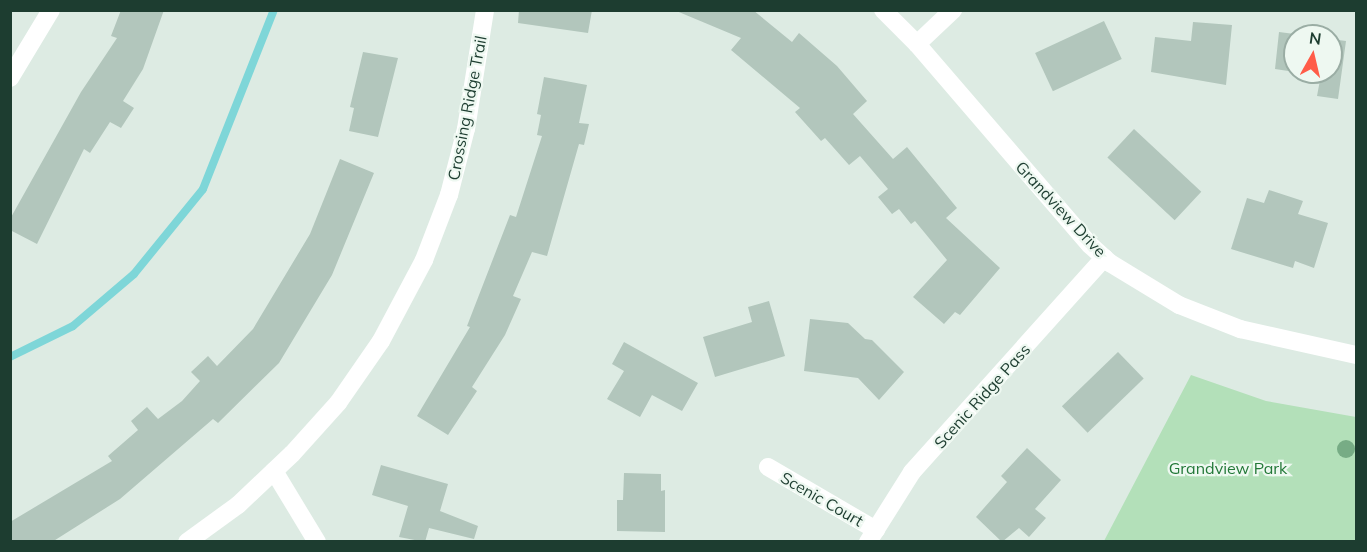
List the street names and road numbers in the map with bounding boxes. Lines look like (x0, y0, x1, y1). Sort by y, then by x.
street label: Crossing Ridge Trail (444, 34, 490, 182)
street label: Grandview Drive (1012, 157, 1110, 261)
street label: Scenic Ridge Pass (930, 340, 1034, 452)
street label: Scenic Court (777, 468, 867, 530)

